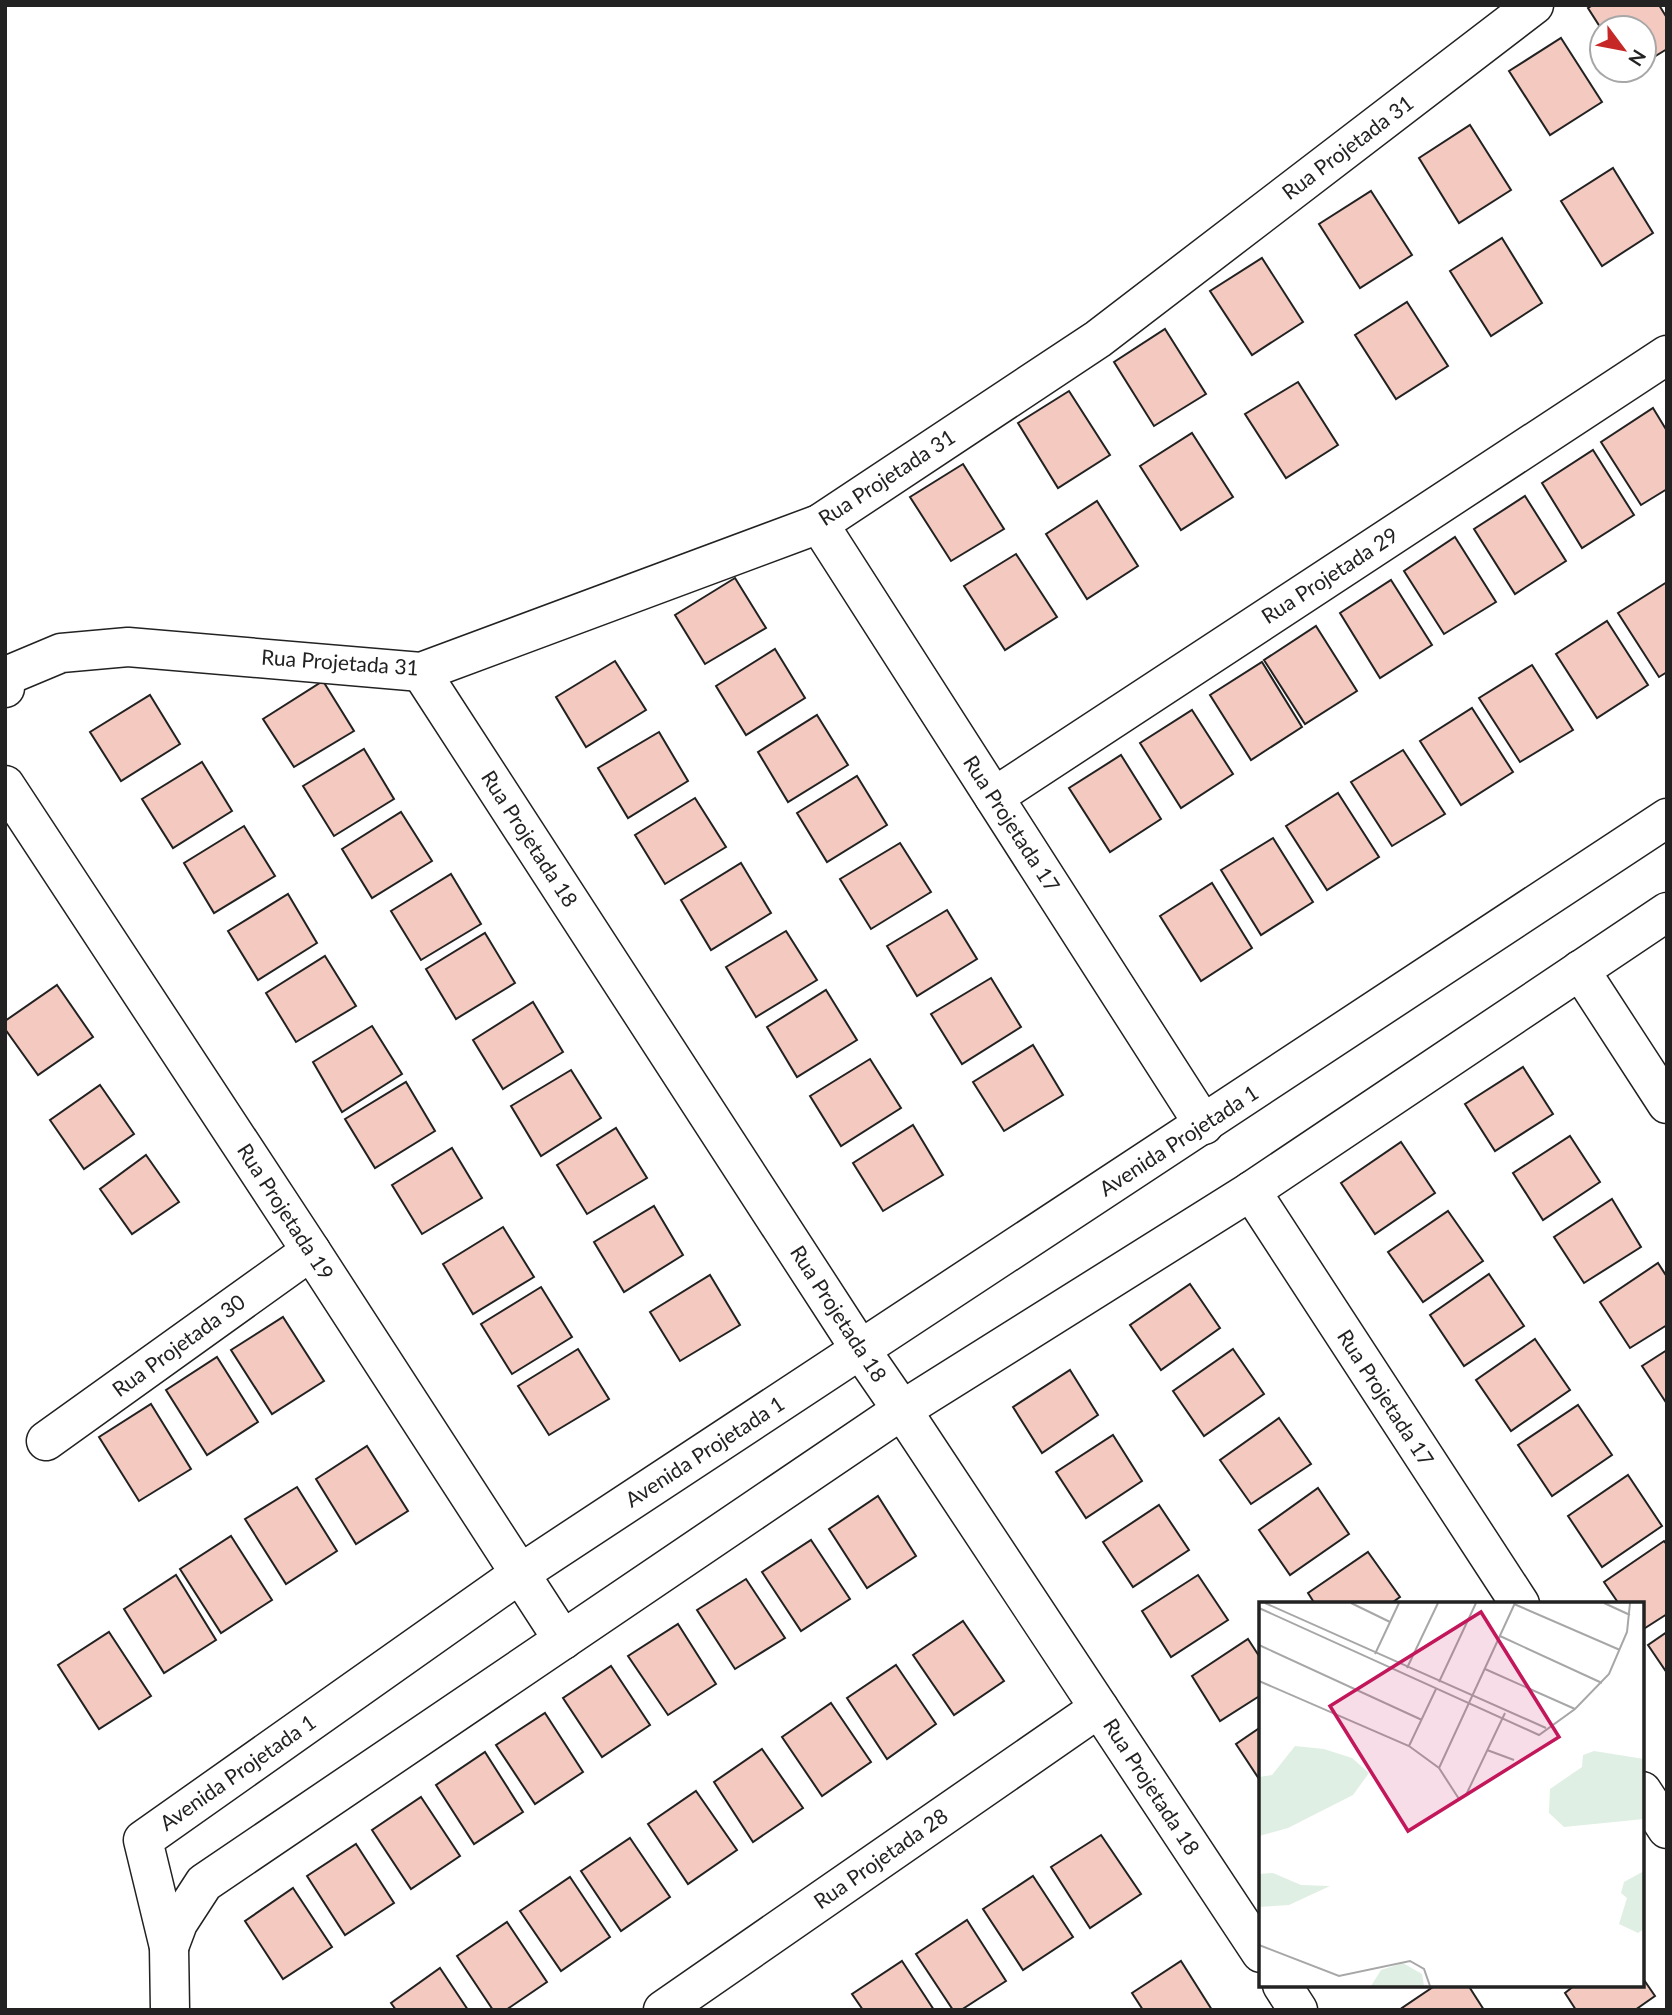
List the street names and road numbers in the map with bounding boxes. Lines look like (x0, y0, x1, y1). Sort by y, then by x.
street label: Rua Projetada 31 (1277, 89, 1418, 204)
street label: Rua Projetada 31 (813, 423, 959, 530)
street label: Rua Projetada 29 (1256, 521, 1402, 628)
street label: Rua Projetada 31 (261, 644, 420, 679)
street label: Rua Projetada 17 (959, 750, 1066, 896)
street label: Rua Projetada 18 (477, 765, 584, 911)
street label: Avenida Projetada 1 (1094, 1079, 1262, 1201)
street label: Rua Projetada 19 (233, 1138, 340, 1284)
street label: Rua Projetada 18 (786, 1240, 893, 1386)
street label: Rua Projetada 30 (107, 1288, 249, 1401)
street label: Rua Projetada 17 (1333, 1324, 1440, 1470)
street label: Avenida Projetada 1 (620, 1390, 788, 1512)
street label: Avenida Projetada 1 (154, 1709, 320, 1835)
street label: Rua Projetada 18 (1099, 1713, 1206, 1859)
street label: Rua Projetada 28 (808, 1802, 952, 1913)

